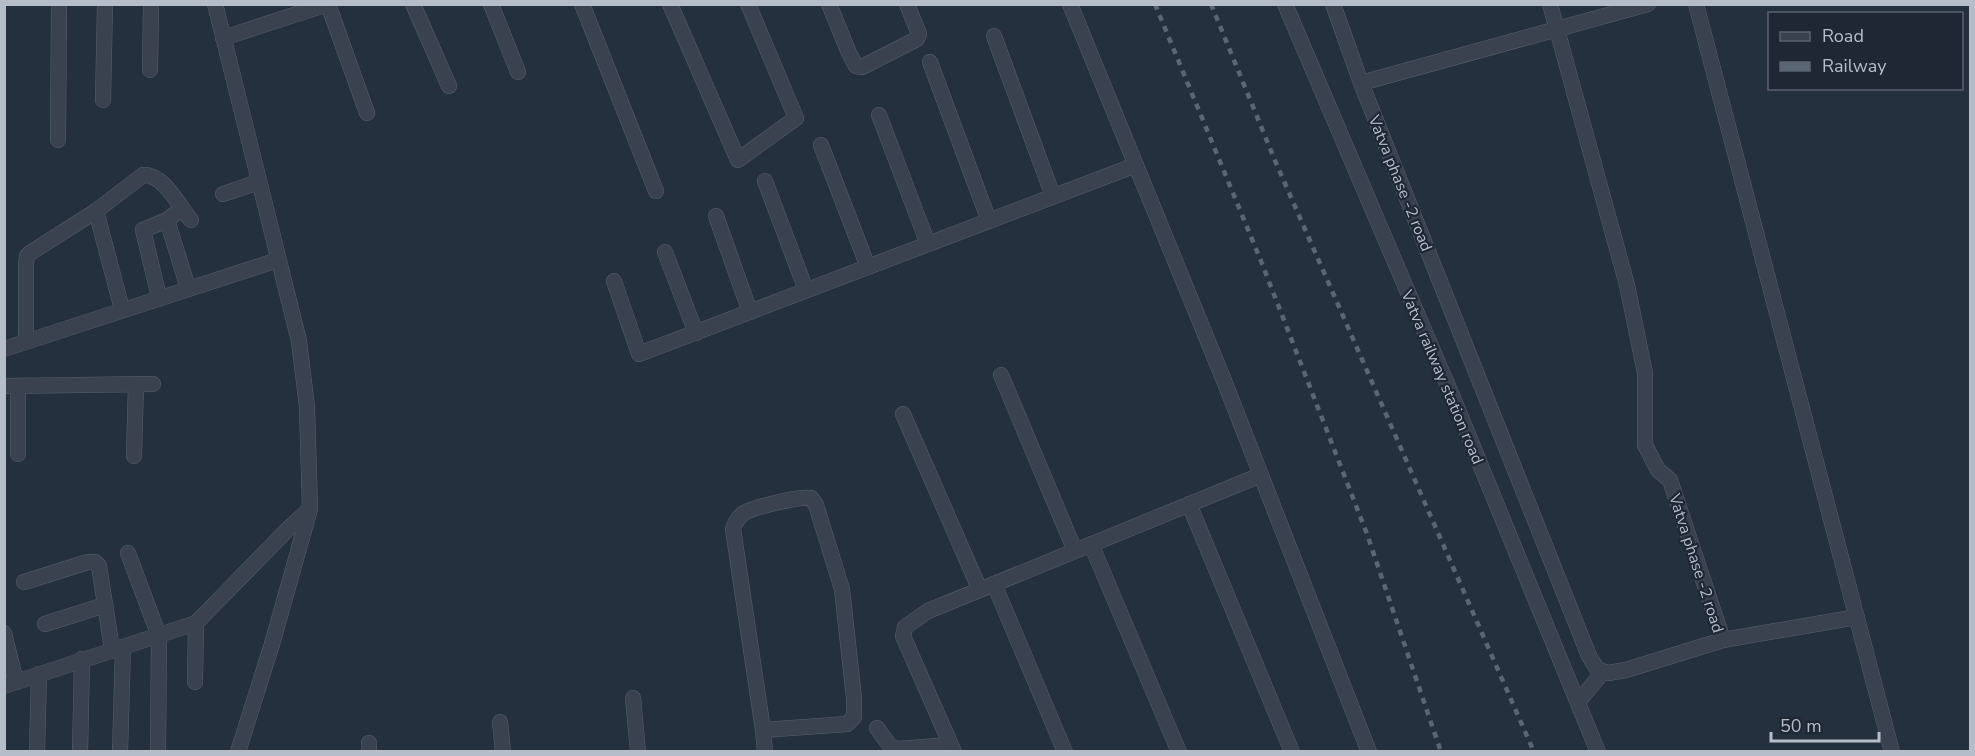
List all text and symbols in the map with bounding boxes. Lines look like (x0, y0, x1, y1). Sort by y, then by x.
legend (1768, 12, 1963, 90)
text: Road (1822, 24, 1864, 48)
text: Railway (1822, 54, 1887, 78)
street label: Vatva phase -2 road (1362, 111, 1437, 255)
street label: Vatva railway station road (1395, 286, 1489, 468)
street label: Vatva phase -2 road (1663, 490, 1729, 636)
scale bar (1771, 705, 1879, 743)
text: 50 m (1780, 714, 1822, 738)

